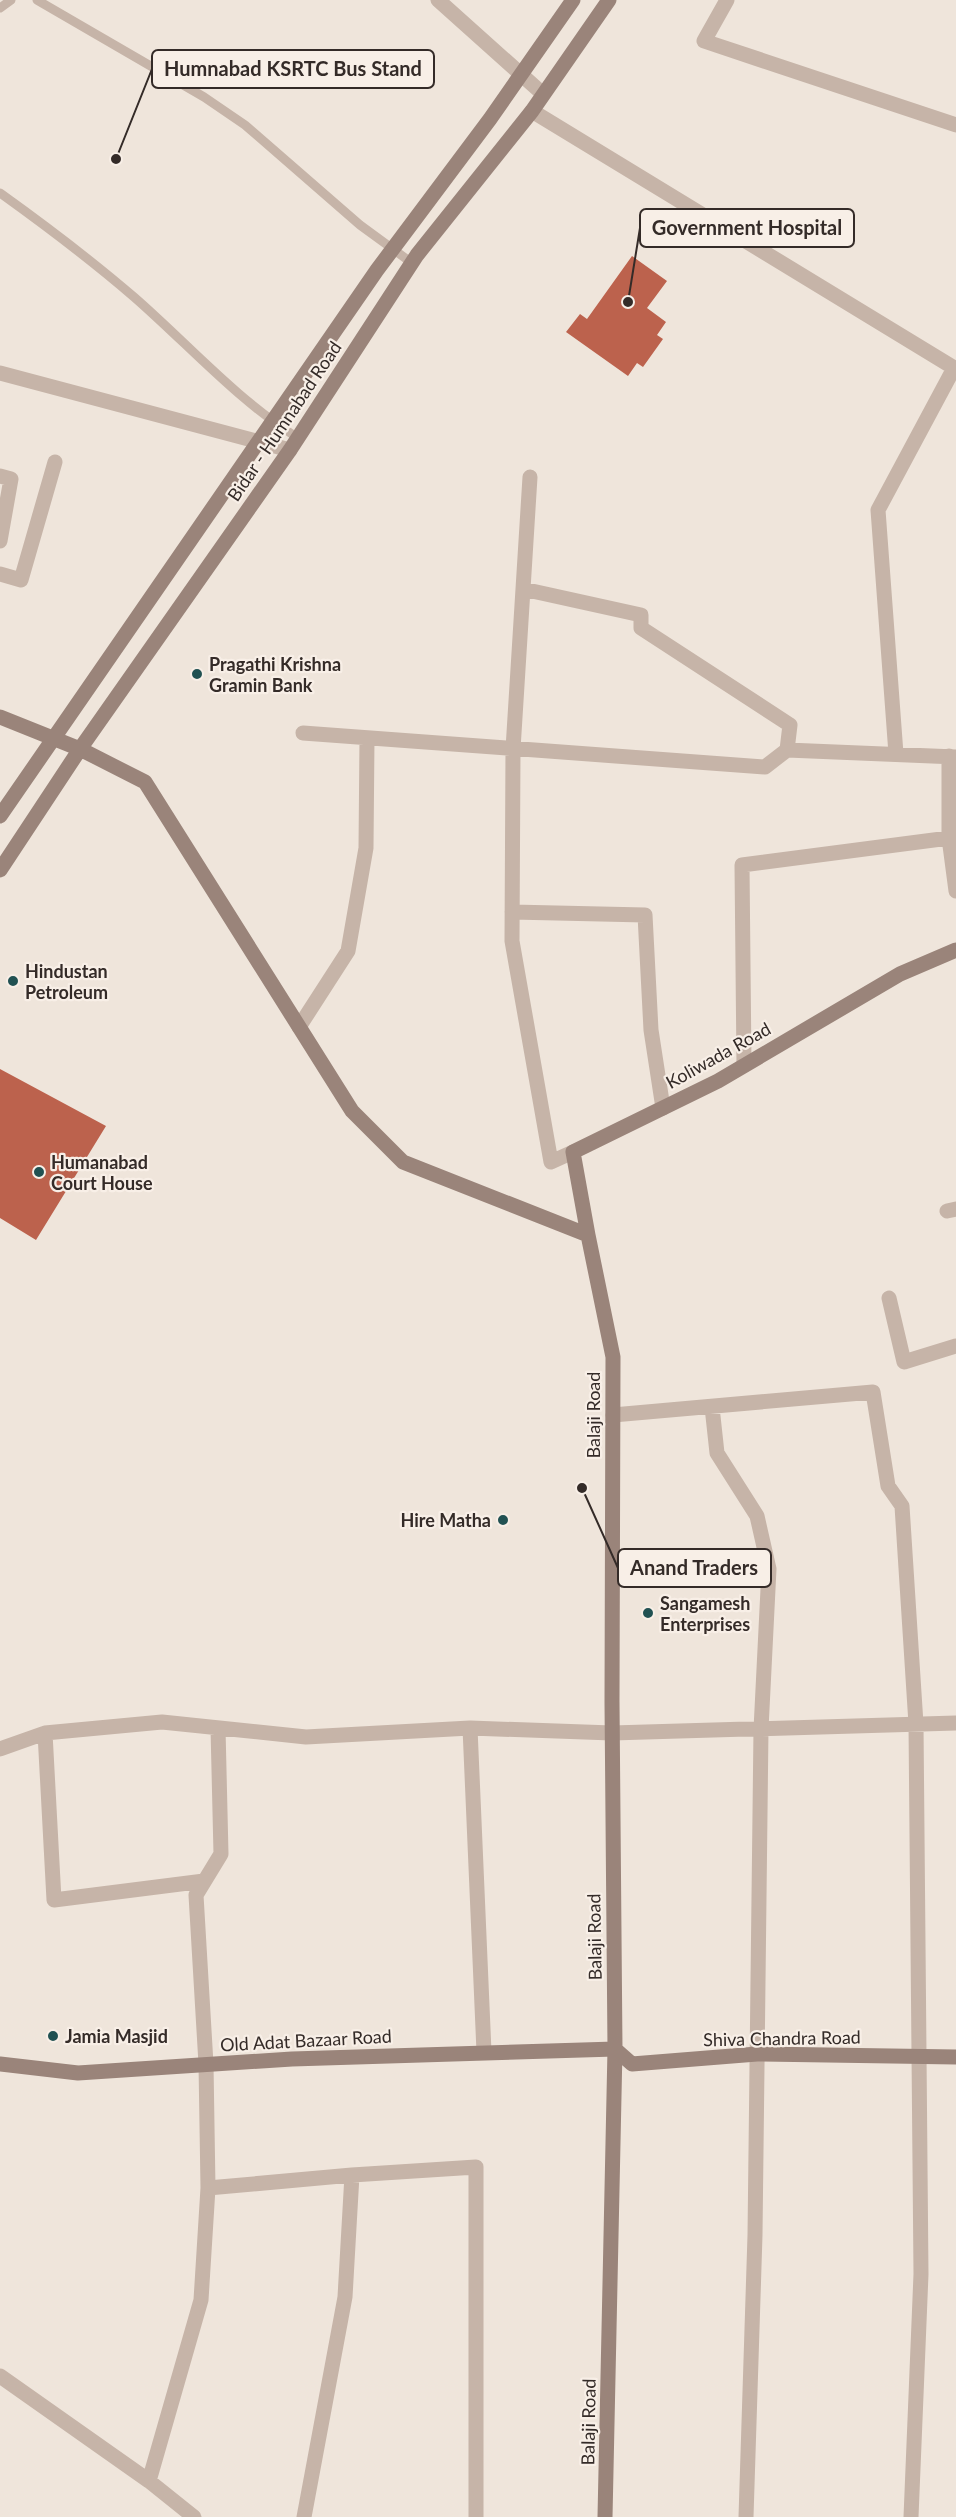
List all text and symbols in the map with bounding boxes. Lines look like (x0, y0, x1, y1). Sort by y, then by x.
callout: Humnabad KSRTC Bus Stand (152, 50, 434, 88)
text: Humnabad KSRTC Bus Stand (164, 56, 422, 80)
callout: Government Hospital (640, 209, 854, 247)
text: Government Hospital (652, 215, 842, 239)
street label: Bidar - Humnabad Road (222, 337, 346, 505)
place label: Pragathi Krishna Gramin Bank (209, 653, 341, 696)
marker: Pragathi Krishna Gramin Bank (190, 667, 204, 681)
place label: Hindustan Petroleum (25, 960, 108, 1003)
marker: Hindustan Petroleum (6, 974, 20, 988)
street label: Koliwada Road (662, 1017, 774, 1093)
place label: Humanabad Court House (51, 1151, 153, 1194)
marker: Humanabad Court House (32, 1165, 46, 1179)
street label: Balaji Road (582, 1372, 604, 1458)
place label: Hire Matha (400, 1509, 491, 1531)
marker: Hire Matha (496, 1513, 510, 1527)
callout: Anand Traders (618, 1549, 771, 1587)
text: Anand Traders (629, 1555, 758, 1579)
place label: Sangamesh Enterprises (660, 1592, 750, 1635)
marker: Sangamesh Enterprises (641, 1606, 655, 1620)
street label: Balaji Road (582, 1893, 606, 1981)
place label: Jamia Masjid (65, 2025, 168, 2047)
street label: Old Adat Bazaar Road (220, 2025, 392, 2055)
street label: Shiva Chandra Road (703, 2026, 861, 2050)
marker: Jamia Masjid (46, 2029, 60, 2043)
street label: Balaji Road (576, 2378, 600, 2466)

